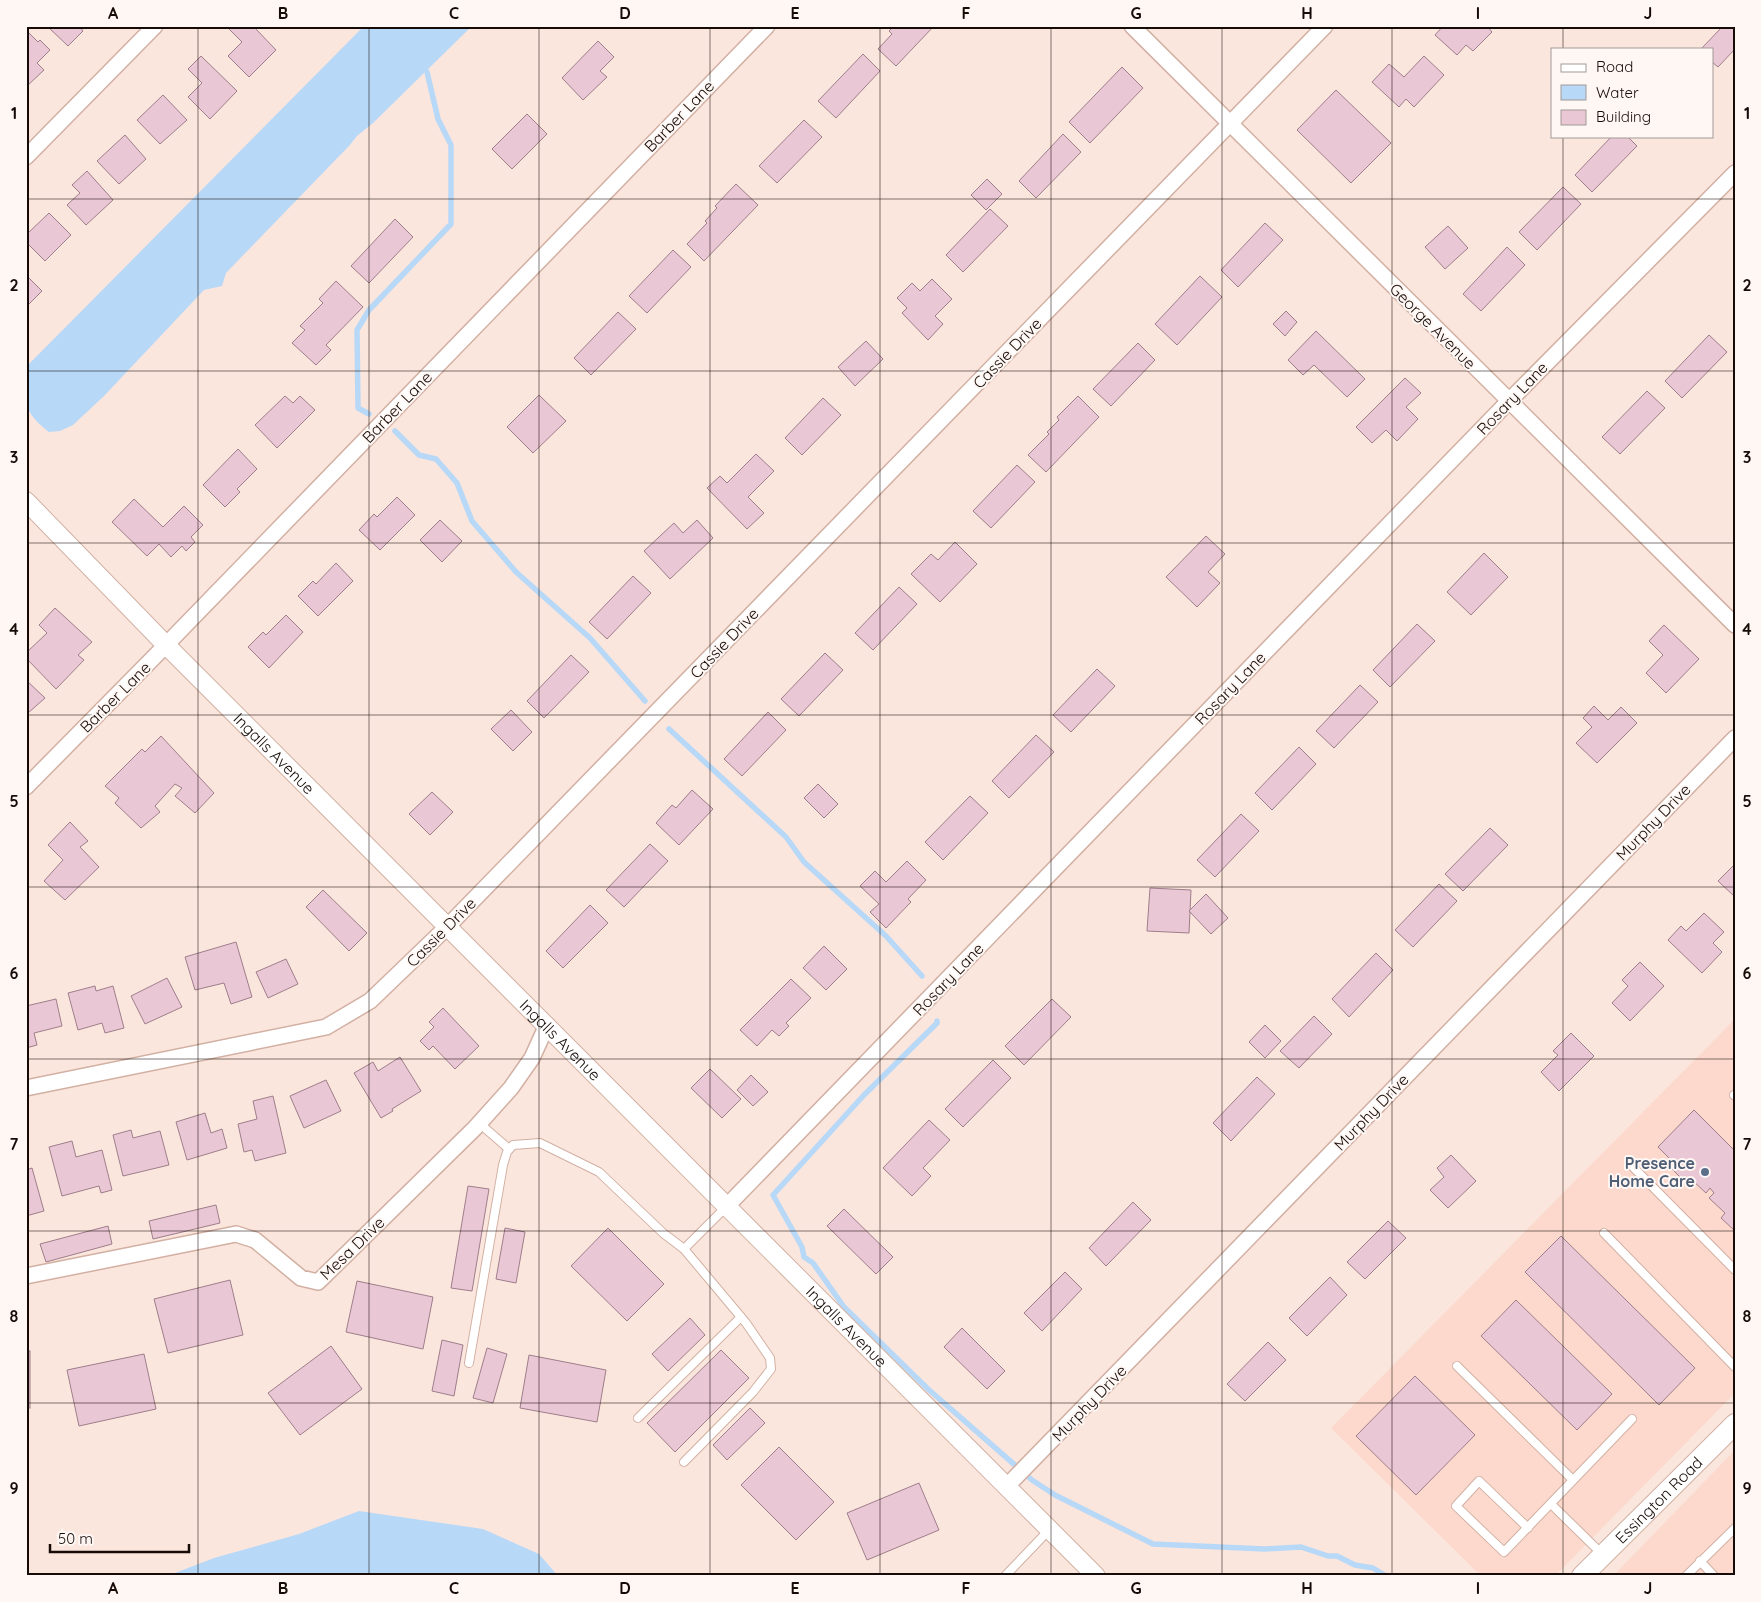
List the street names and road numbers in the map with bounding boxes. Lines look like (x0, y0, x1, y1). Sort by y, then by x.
street label: Barber Lane (640, 76, 718, 156)
street label: George Avenue (1386, 279, 1480, 373)
street label: Cassie Drive (968, 314, 1046, 392)
street label: Rosary Lane (1472, 357, 1552, 439)
street label: Barber Lane (358, 367, 436, 447)
street label: Cassie Drive (685, 604, 763, 682)
street label: Rosary Lane (1190, 647, 1270, 729)
street label: Barber Lane (75, 657, 155, 737)
street label: Ingalls Avenue (229, 708, 319, 798)
street label: Murphy Drive (1611, 779, 1695, 865)
street label: Cassie Drive (402, 893, 480, 971)
street label: Rosary Lane (908, 938, 988, 1020)
street label: Ingalls Avenue (516, 995, 605, 1085)
street label: Murphy Drive (1329, 1069, 1413, 1155)
street label: Mesa Drive (315, 1212, 389, 1284)
street label: Ingalls Avenue (802, 1282, 892, 1371)
street label: Murphy Drive (1047, 1360, 1131, 1446)
street label: Essington Road (1611, 1452, 1707, 1548)

